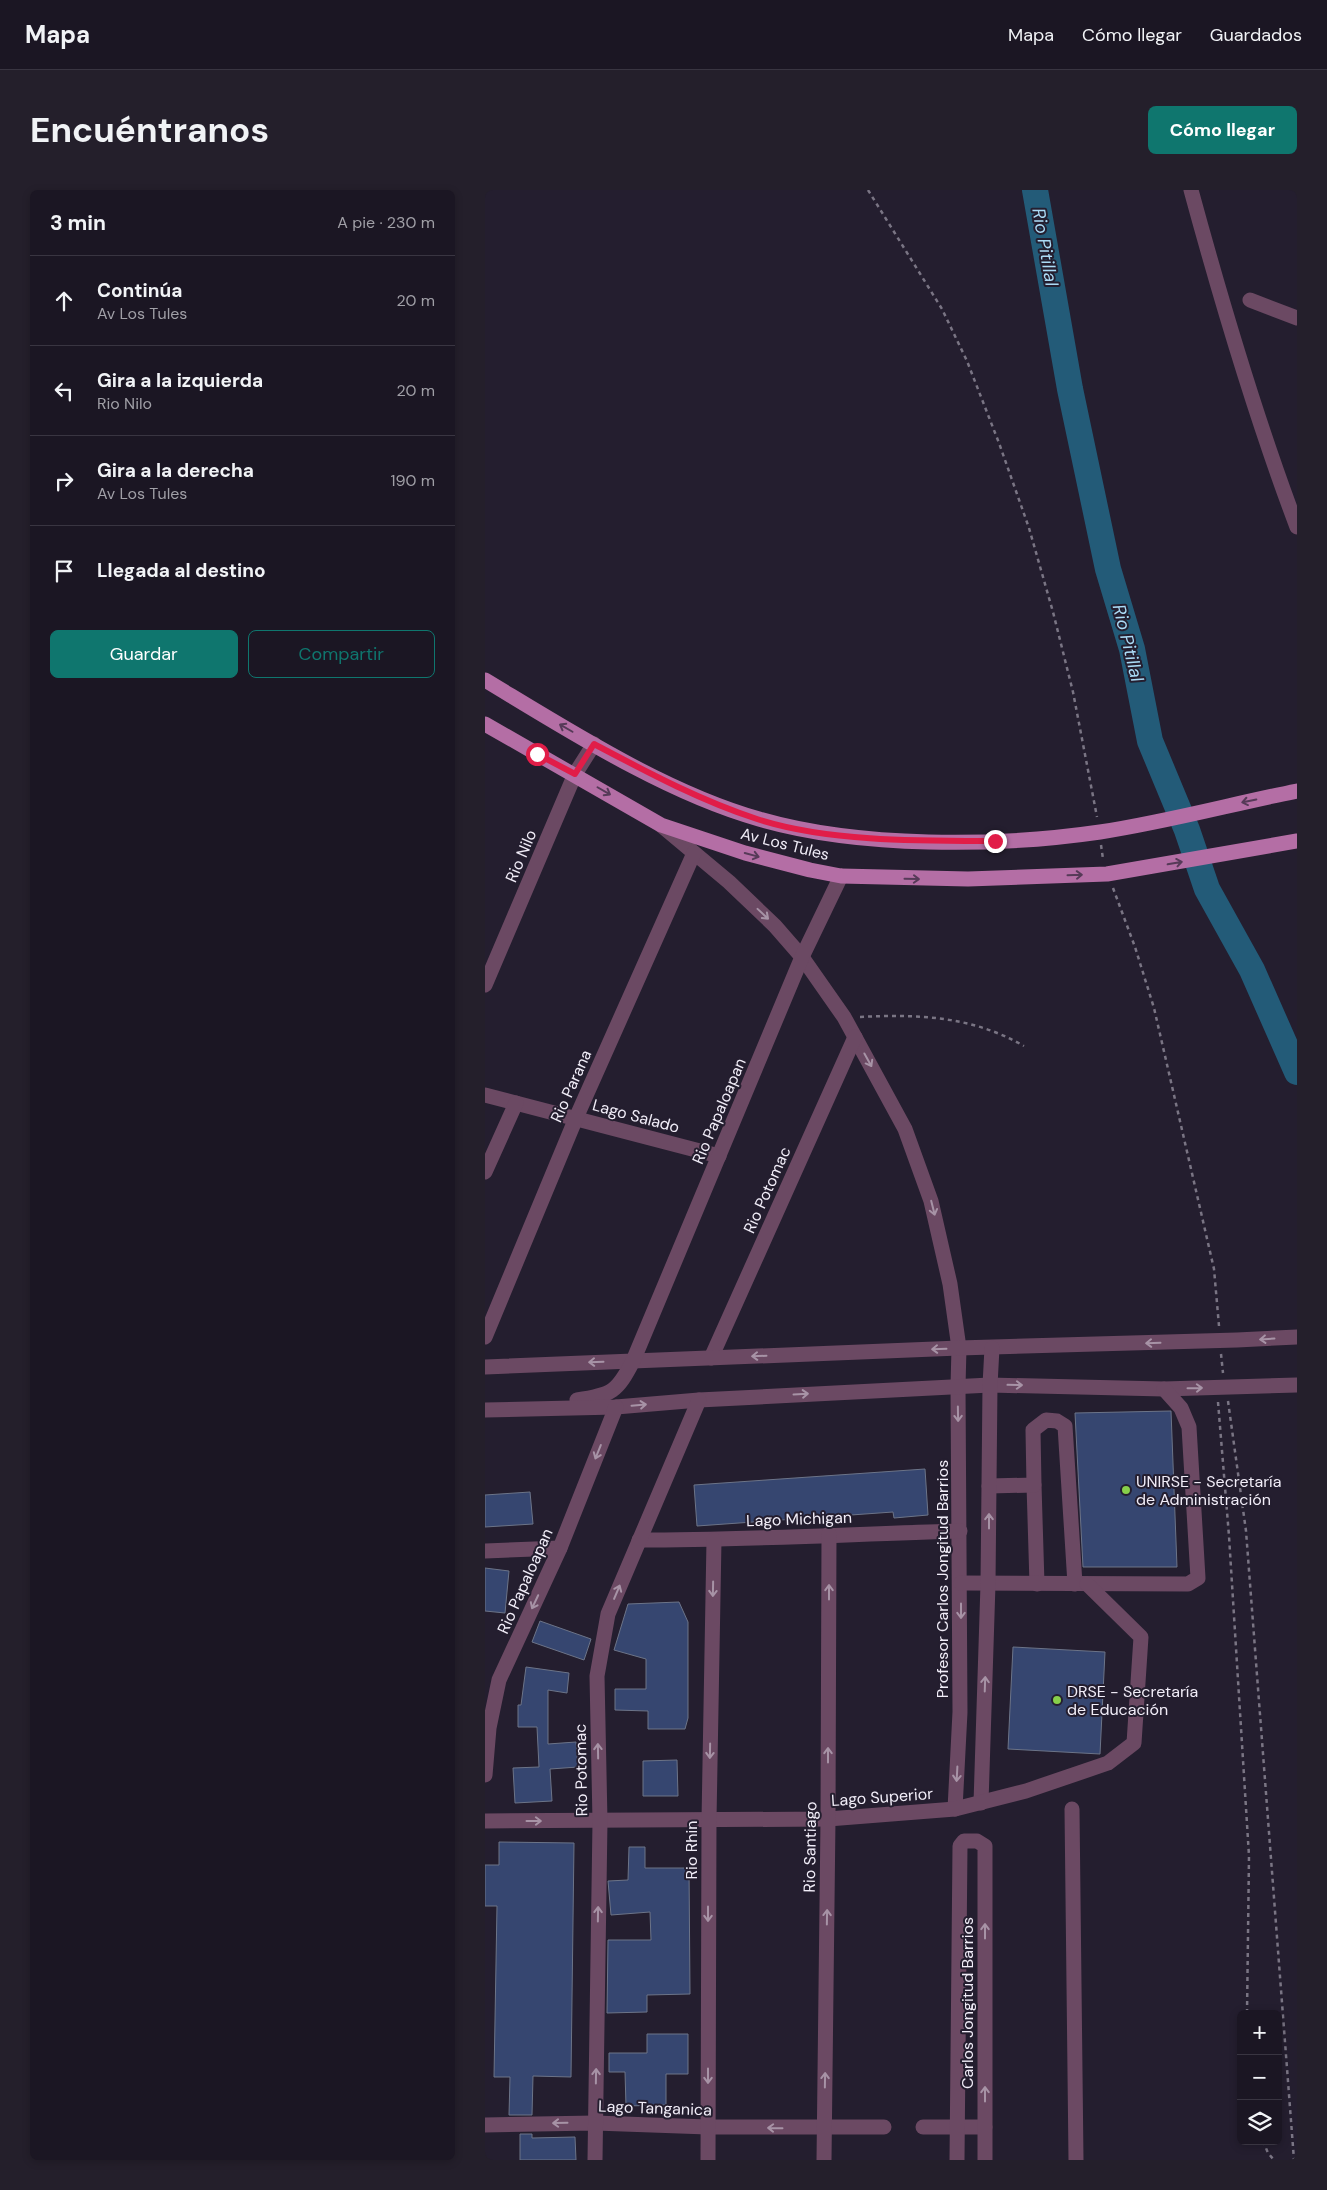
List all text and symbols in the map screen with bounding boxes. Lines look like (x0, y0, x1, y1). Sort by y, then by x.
text: Mapa (25, 19, 90, 50)
text: Mapa (1008, 23, 1054, 47)
text: Cómo llegar (1082, 23, 1182, 47)
text: Guardados (1210, 23, 1302, 47)
button: Cómo llegar (1148, 106, 1297, 154)
text: Encuéntranos (30, 107, 269, 153)
water label: Rio Pitillal (1026, 206, 1064, 289)
text: 3 min (50, 209, 106, 237)
text: A pie · 230 m (337, 212, 435, 233)
text: Continúa (97, 278, 182, 303)
icon: ahead (50, 287, 78, 315)
text: 20 m (396, 290, 435, 311)
text: Av Los Tules (97, 303, 187, 324)
text: Gira a la izquierda (97, 368, 263, 393)
icon: left (50, 377, 78, 405)
text: 20 m (396, 380, 435, 401)
text: Rio Nilo (97, 393, 152, 414)
text: Gira a la derecha (97, 458, 254, 483)
icon: right (50, 467, 78, 495)
text: 190 m (391, 470, 435, 491)
text: Av Los Tules (97, 483, 187, 504)
icon: arrive (50, 557, 78, 585)
text: Llegada al destino (97, 558, 266, 583)
water label: Rio Pitillal (1107, 602, 1149, 685)
button: Guardar (50, 630, 238, 678)
button: Compartir (248, 630, 435, 678)
one-way arrow (560, 722, 574, 732)
route start (526, 743, 549, 766)
one-way arrow (596, 786, 611, 796)
one-way arrow (1242, 796, 1258, 806)
street label: Av Los Tules (739, 823, 831, 865)
street label: Rio Nilo (501, 827, 541, 885)
route end (984, 830, 1007, 853)
one-way arrow (744, 851, 760, 860)
one-way arrow (1167, 858, 1183, 868)
one-way arrow (1066, 871, 1082, 880)
one-way arrow (904, 874, 920, 884)
one-way arrow (757, 908, 770, 920)
street label: Rio Parana (546, 1046, 596, 1126)
one-way arrow (864, 1052, 873, 1067)
street label: Rio Papaloapan (687, 1055, 751, 1167)
street label: Lago Salado (590, 1094, 682, 1138)
street label: Rio Potomac (739, 1143, 795, 1237)
one-way arrow (929, 1200, 938, 1216)
one-way arrow (1259, 1334, 1275, 1343)
one-way arrow (1146, 1338, 1162, 1348)
one-way arrow (931, 1344, 947, 1353)
one-way arrow (751, 1351, 767, 1361)
one-way arrow (589, 1358, 605, 1367)
one-way arrow (1007, 1381, 1023, 1390)
one-way arrow (1187, 1384, 1203, 1393)
one-way arrow (792, 1390, 808, 1399)
one-way arrow (630, 1400, 646, 1410)
one-way arrow (953, 1406, 963, 1422)
one-way arrow (593, 1444, 602, 1459)
street label: Profesor Carlos Jongitud Barrios (932, 1460, 953, 1698)
place label: UNIRSE - Secretaría de Administración (1136, 1471, 1281, 1510)
marker: UNIRSE - Secretaría de Administración (1120, 1484, 1132, 1496)
street label: Lago Michigan (746, 1507, 852, 1531)
one-way arrow (984, 1514, 994, 1530)
street label: Rio Papaloapan (492, 1525, 558, 1637)
one-way arrow (708, 1580, 718, 1597)
one-way arrow (613, 1585, 623, 1600)
one-way arrow (824, 1585, 834, 1601)
one-way arrow (530, 1594, 539, 1609)
one-way arrow (956, 1603, 966, 1619)
one-way arrow (980, 1676, 990, 1692)
place label: DRSE - Secretaría de Educación (1067, 1681, 1198, 1720)
marker: DRSE - Secretaría de Educación (1051, 1694, 1063, 1706)
street label: Rio Potomac (570, 1723, 592, 1817)
one-way arrow (705, 1743, 715, 1759)
one-way arrow (593, 1744, 603, 1760)
one-way arrow (823, 1747, 833, 1764)
one-way arrow (952, 1765, 961, 1781)
street label: Lago Superior (830, 1783, 934, 1811)
street label: Rio Santiago (799, 1801, 821, 1893)
one-way arrow (525, 1816, 541, 1826)
street label: Rio Rhin (681, 1821, 702, 1879)
one-way arrow (594, 1906, 603, 1922)
one-way arrow (703, 1906, 713, 1922)
one-way arrow (822, 1910, 832, 1926)
street label: Carlos Jongitud Barrios (957, 1917, 978, 2089)
one-way arrow (980, 1924, 990, 1940)
map controls (1237, 2010, 1282, 2145)
button: + (1237, 2010, 1282, 2055)
button: − (1237, 2055, 1282, 2100)
one-way arrow (703, 2068, 713, 2084)
one-way arrow (591, 2069, 601, 2085)
one-way arrow (820, 2072, 830, 2088)
one-way arrow (980, 2086, 990, 2102)
street label: Lago Tanganica (598, 2096, 712, 2120)
button: layers (1237, 2100, 1282, 2145)
one-way arrow (553, 2119, 569, 2128)
one-way arrow (768, 2123, 784, 2133)

